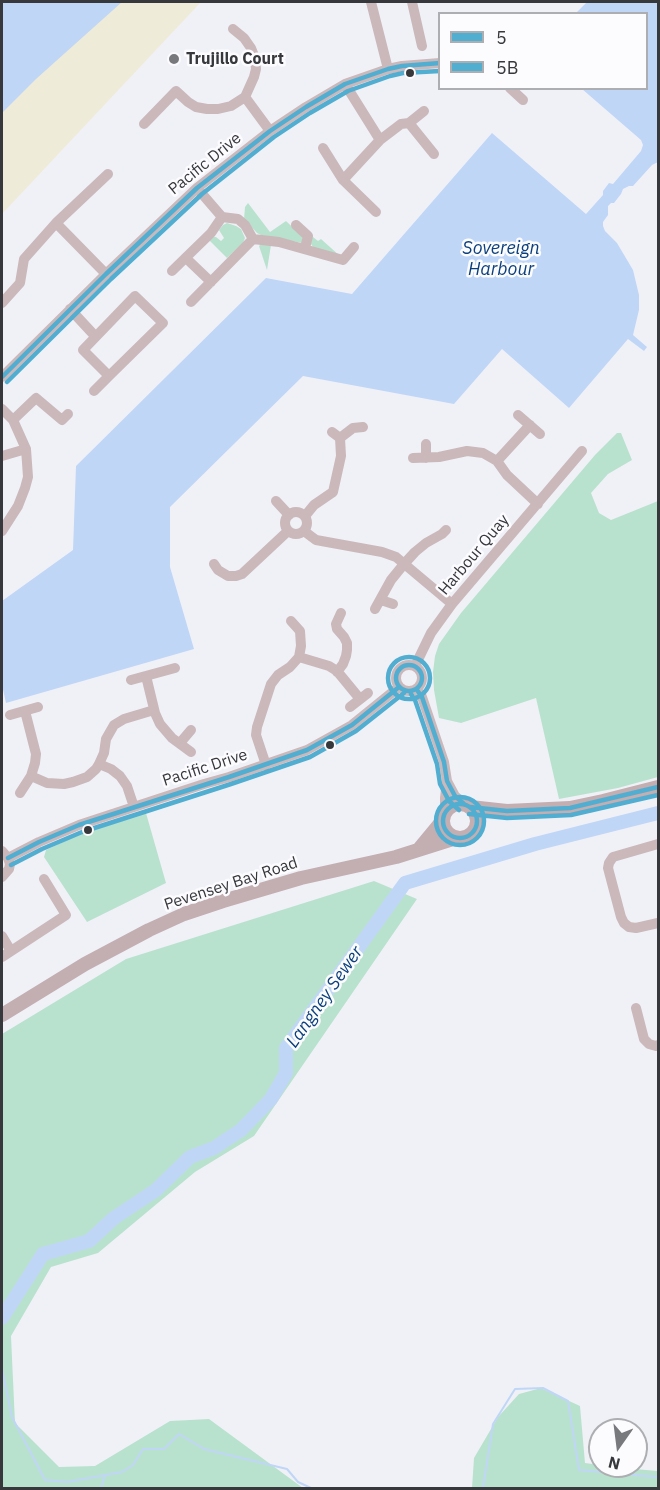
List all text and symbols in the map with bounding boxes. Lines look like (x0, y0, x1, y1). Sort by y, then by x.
legend (438, 12, 648, 90)
text: 5 (496, 26, 507, 49)
place label: Trujillo Court (186, 49, 284, 69)
marker: Trujillo Court (167, 52, 181, 66)
text: 5B (496, 56, 519, 79)
unlabelled marker (404, 67, 416, 79)
street label: Pacific Drive (165, 129, 245, 199)
water label: Sovereign Harbour (462, 238, 540, 280)
street label: Harbour Quay (435, 511, 513, 599)
unlabelled marker (324, 739, 336, 751)
street label: Pacific Drive (160, 745, 250, 791)
unlabelled marker (82, 824, 94, 836)
street label: Pevensey Bay Road (162, 853, 300, 915)
water label: Langney Sewer (282, 942, 368, 1052)
north arrow (588, 1418, 648, 1478)
text: N (606, 1452, 622, 1475)

